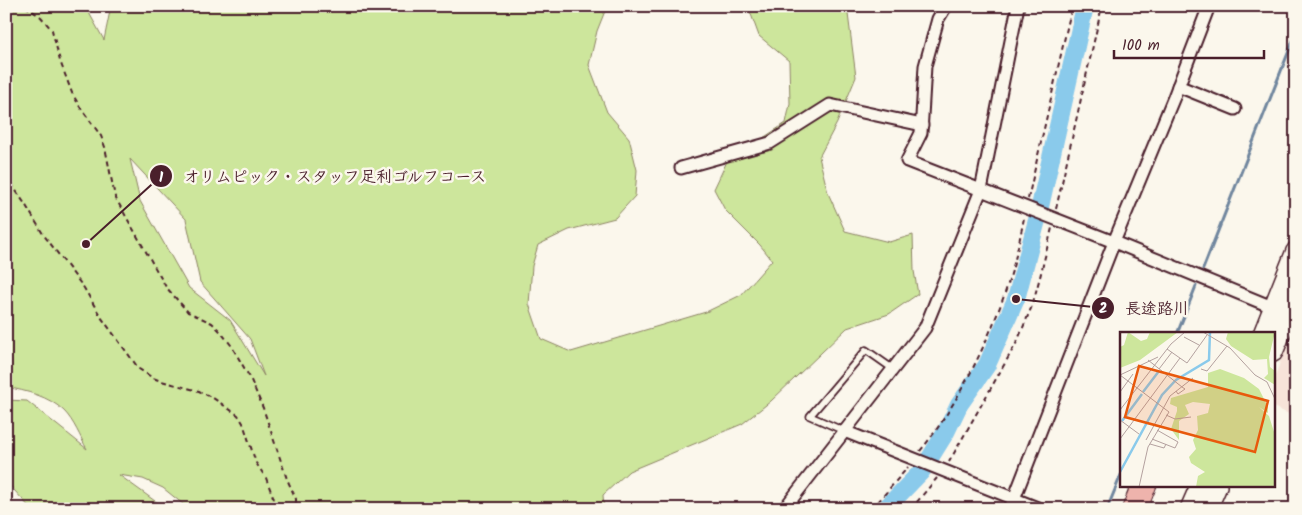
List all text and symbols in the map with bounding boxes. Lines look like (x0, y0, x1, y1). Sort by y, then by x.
scale bar (1114, 28, 1264, 60)
text: 100 m (1122, 34, 1160, 58)
callout: オリムピック・スタッフ足利ゴルフコース (148, 161, 497, 192)
text: オリムピック・スタッフ足利ゴルフコース (184, 165, 486, 190)
text: 1 (159, 166, 164, 190)
callout: 長途路川 (1090, 293, 1199, 324)
text: 2 (1099, 297, 1108, 321)
text: 長途路川 (1125, 297, 1189, 322)
inset map (1120, 332, 1274, 488)

